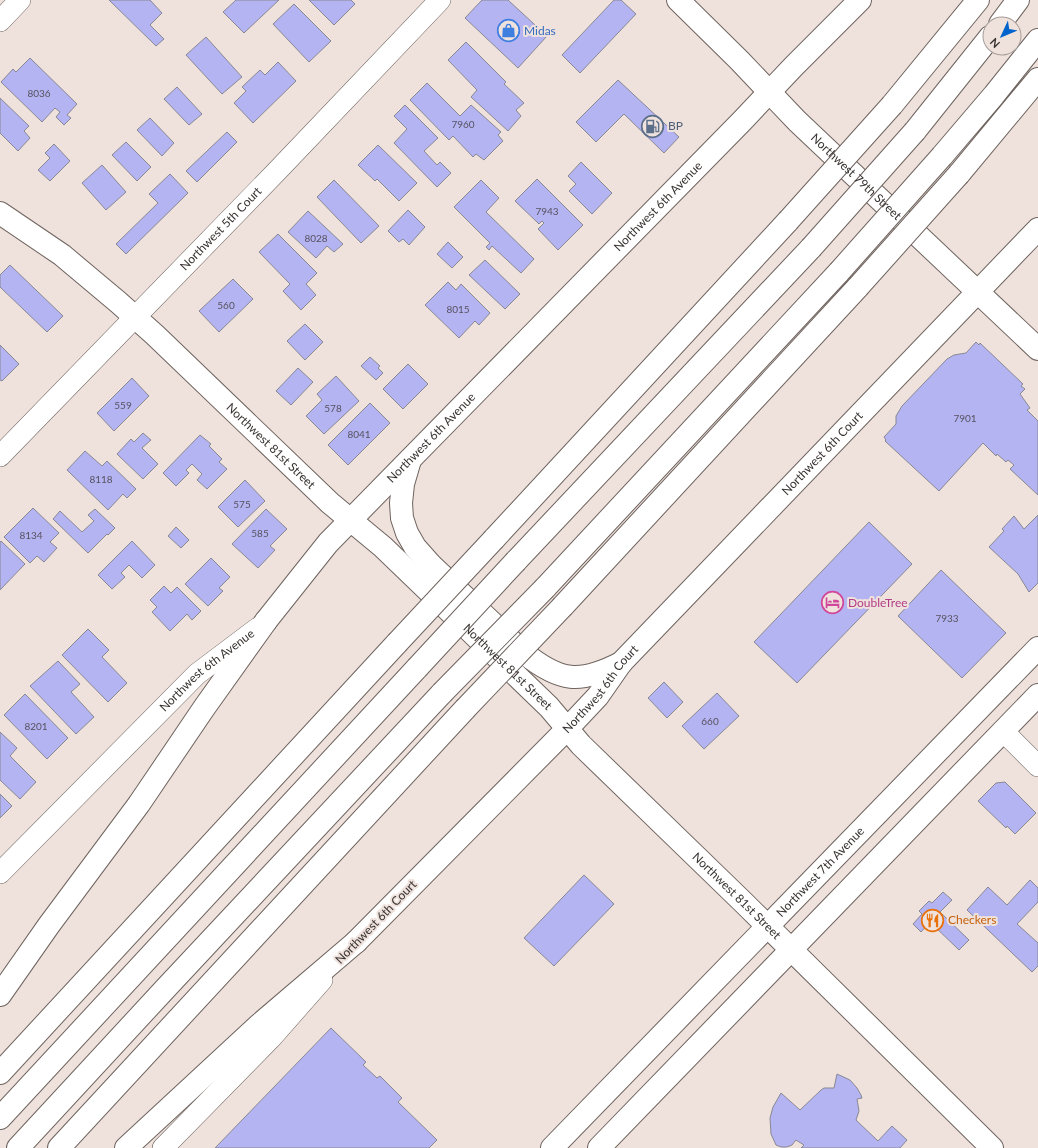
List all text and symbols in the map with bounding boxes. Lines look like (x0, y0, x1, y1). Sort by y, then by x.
north arrow (982, 16, 1022, 56)
shop icon: Midas (496, 18, 522, 44)
place label: Midas (524, 23, 556, 38)
text: N (987, 36, 1002, 51)
house number: 8036 (27, 87, 51, 99)
fuel station icon: BP (639, 113, 665, 139)
house number: 7960 (451, 118, 475, 130)
place label: BP (668, 118, 683, 133)
street label: Northwest 79th Street (808, 130, 905, 223)
street label: Northwest 6th Avenue (610, 158, 705, 254)
street label: Northwest 5th Court (177, 183, 265, 273)
house number: 7943 (535, 205, 559, 217)
house number: 8028 (304, 232, 328, 244)
house number: 560 (217, 299, 235, 311)
house number: 8015 (446, 303, 470, 315)
street label: Northwest 6th Avenue (384, 389, 478, 485)
house number: 559 (114, 399, 132, 411)
street label: Northwest 81st Street (223, 400, 319, 492)
house number: 578 (324, 402, 342, 414)
street label: Northwest 6th Court (778, 407, 866, 498)
house number: 7901 (953, 412, 977, 424)
house number: 8041 (347, 428, 371, 440)
house number: 8118 (89, 473, 113, 485)
house number: 575 (233, 498, 251, 510)
house number: 585 (251, 527, 269, 539)
house number: 8134 (19, 529, 43, 541)
hotel icon: DoubleTree (820, 590, 846, 616)
place label: DoubleTree (848, 595, 908, 610)
house number: 7933 (935, 612, 959, 624)
street label: Northwest 81st Street (460, 620, 556, 713)
street label: Northwest 6th Avenue (156, 626, 257, 714)
street label: Northwest 6th Court (559, 641, 642, 736)
house number: 660 (701, 715, 719, 727)
house number: 8201 (24, 720, 48, 732)
street label: Northwest 7th Avenue (773, 823, 867, 920)
street label: Northwest 81st Street (690, 849, 785, 943)
street label: Northwest 6th Court (332, 876, 420, 967)
restaurant icon: Checkers (920, 907, 946, 933)
place label: Checkers (948, 912, 996, 927)

